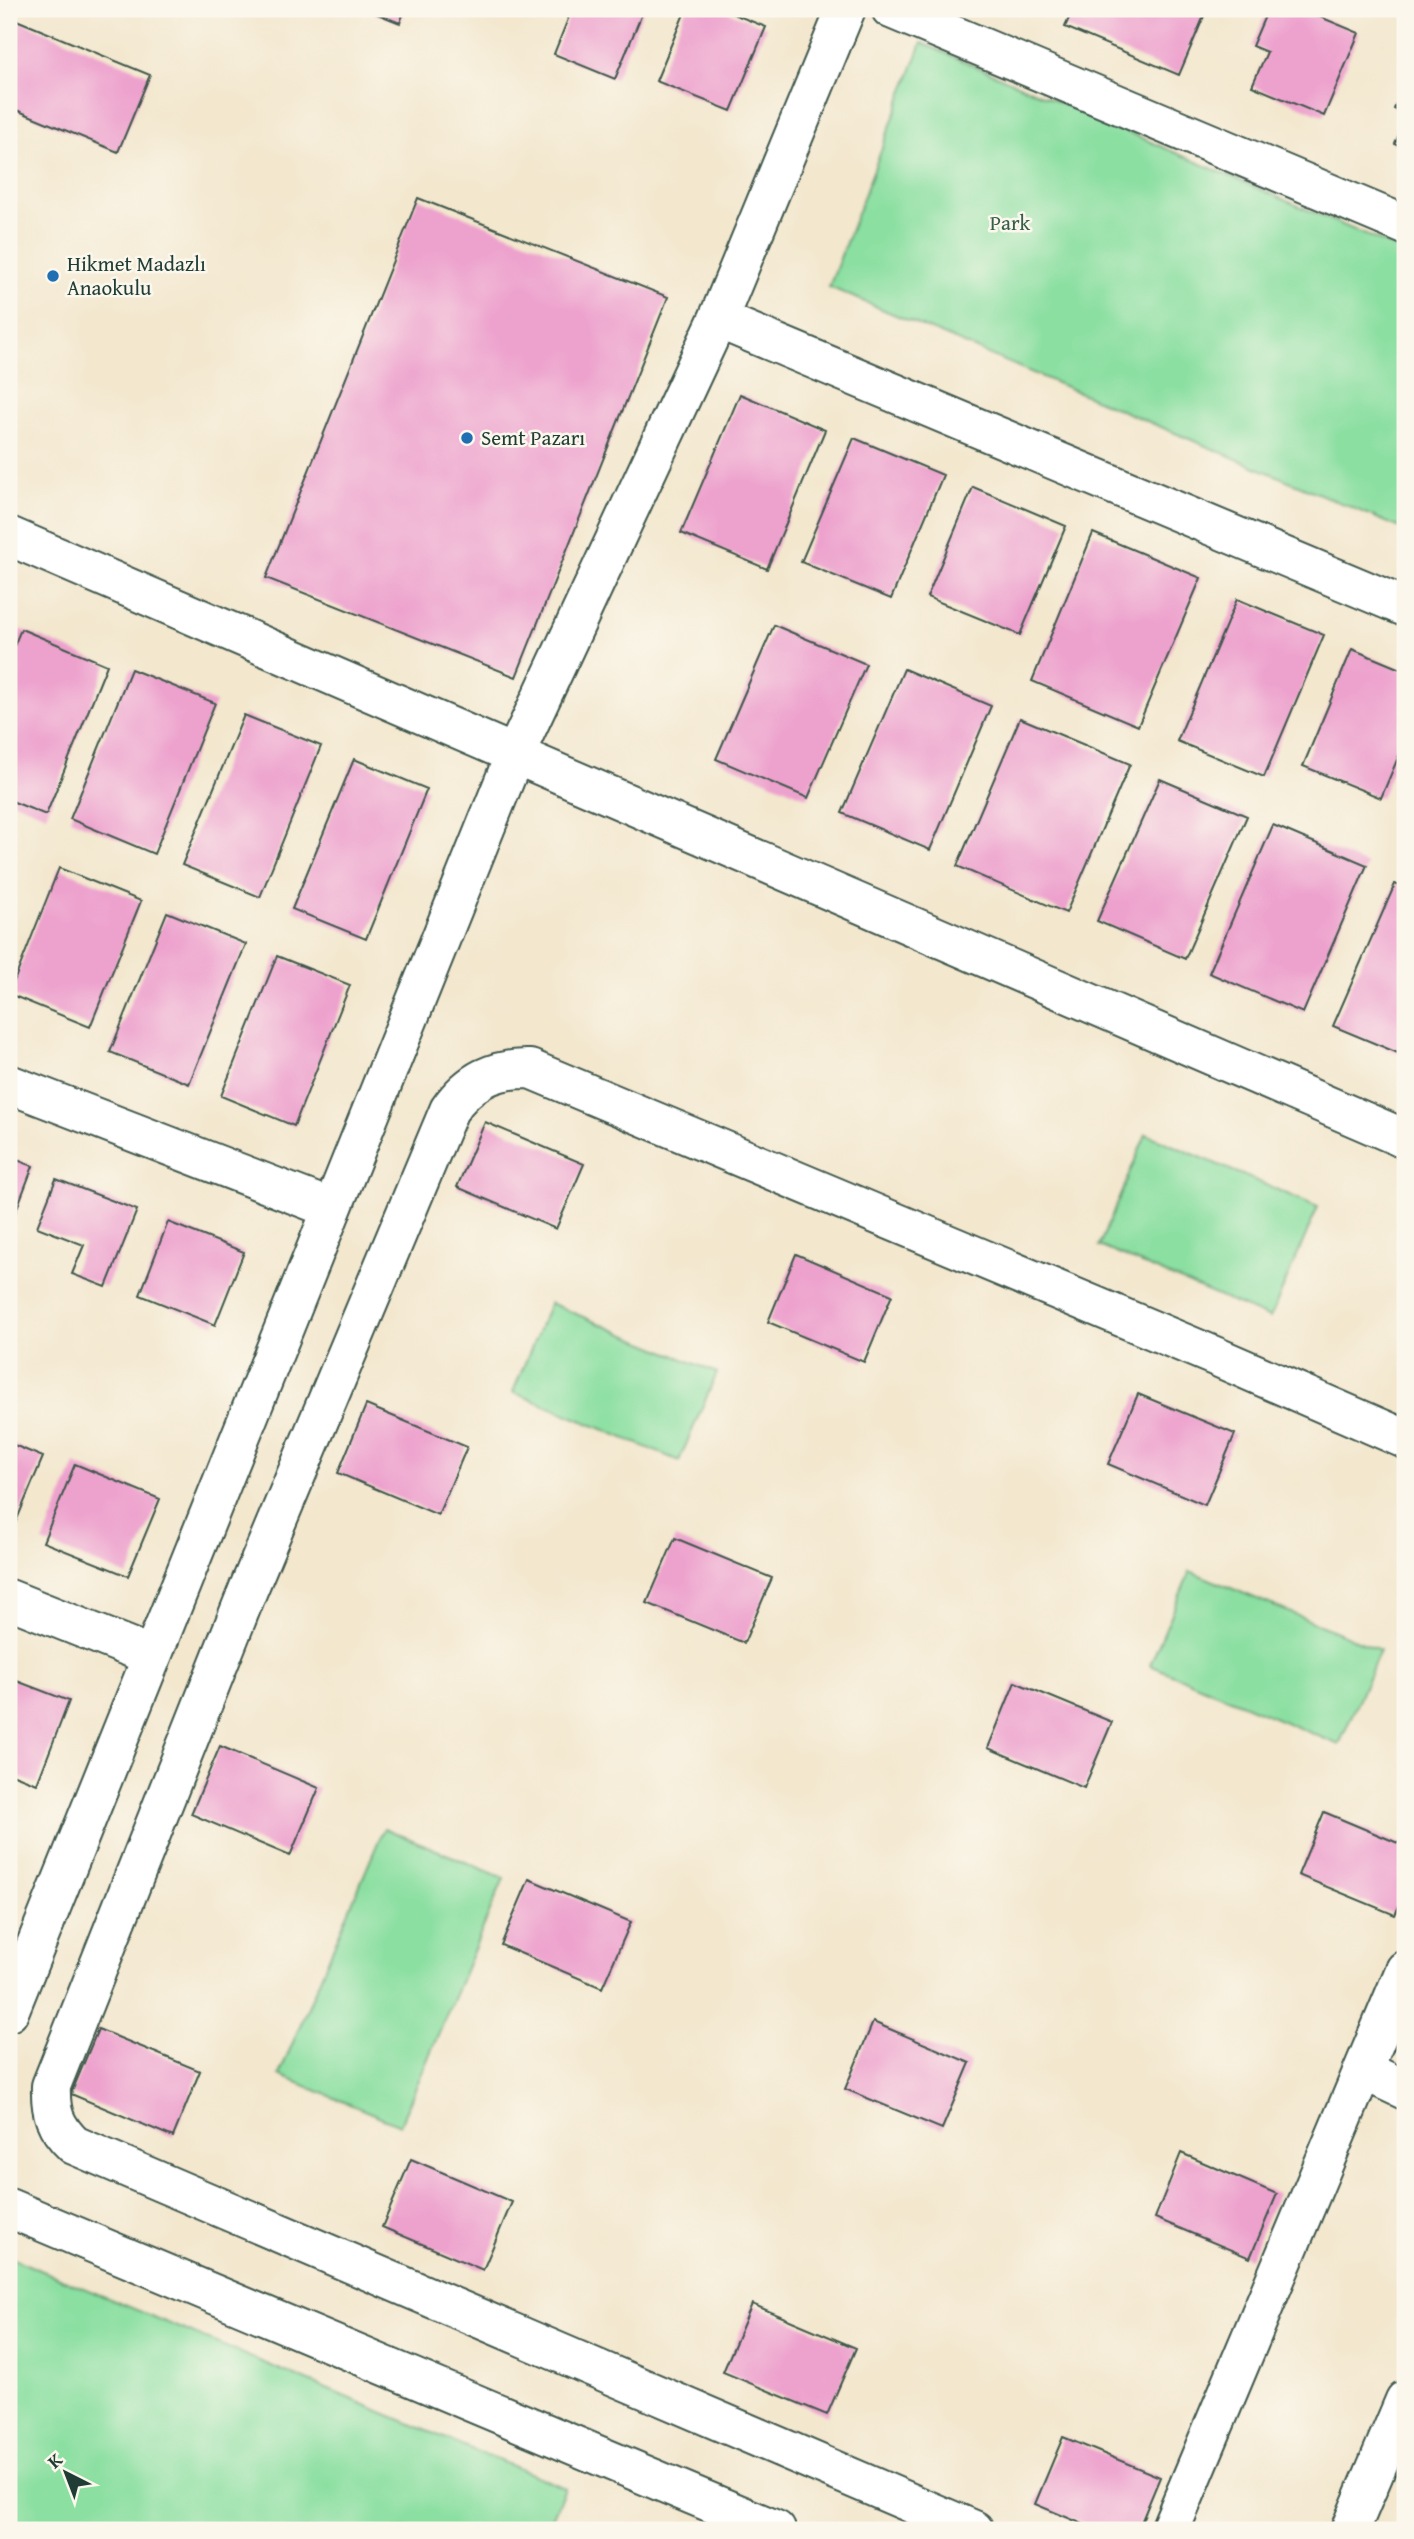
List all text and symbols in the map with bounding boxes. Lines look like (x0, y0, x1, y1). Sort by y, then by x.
park label: Park (990, 207, 1031, 238)
place label: Hikmet Madazlı Anaokulu (67, 248, 206, 303)
marker: Hikmet Madazlı Anaokulu (45, 268, 61, 284)
place label: Semt Pazarı (481, 422, 585, 453)
marker: Semt Pazarı (459, 430, 475, 446)
north arrow (32, 2438, 102, 2508)
text: K (41, 2446, 68, 2475)

